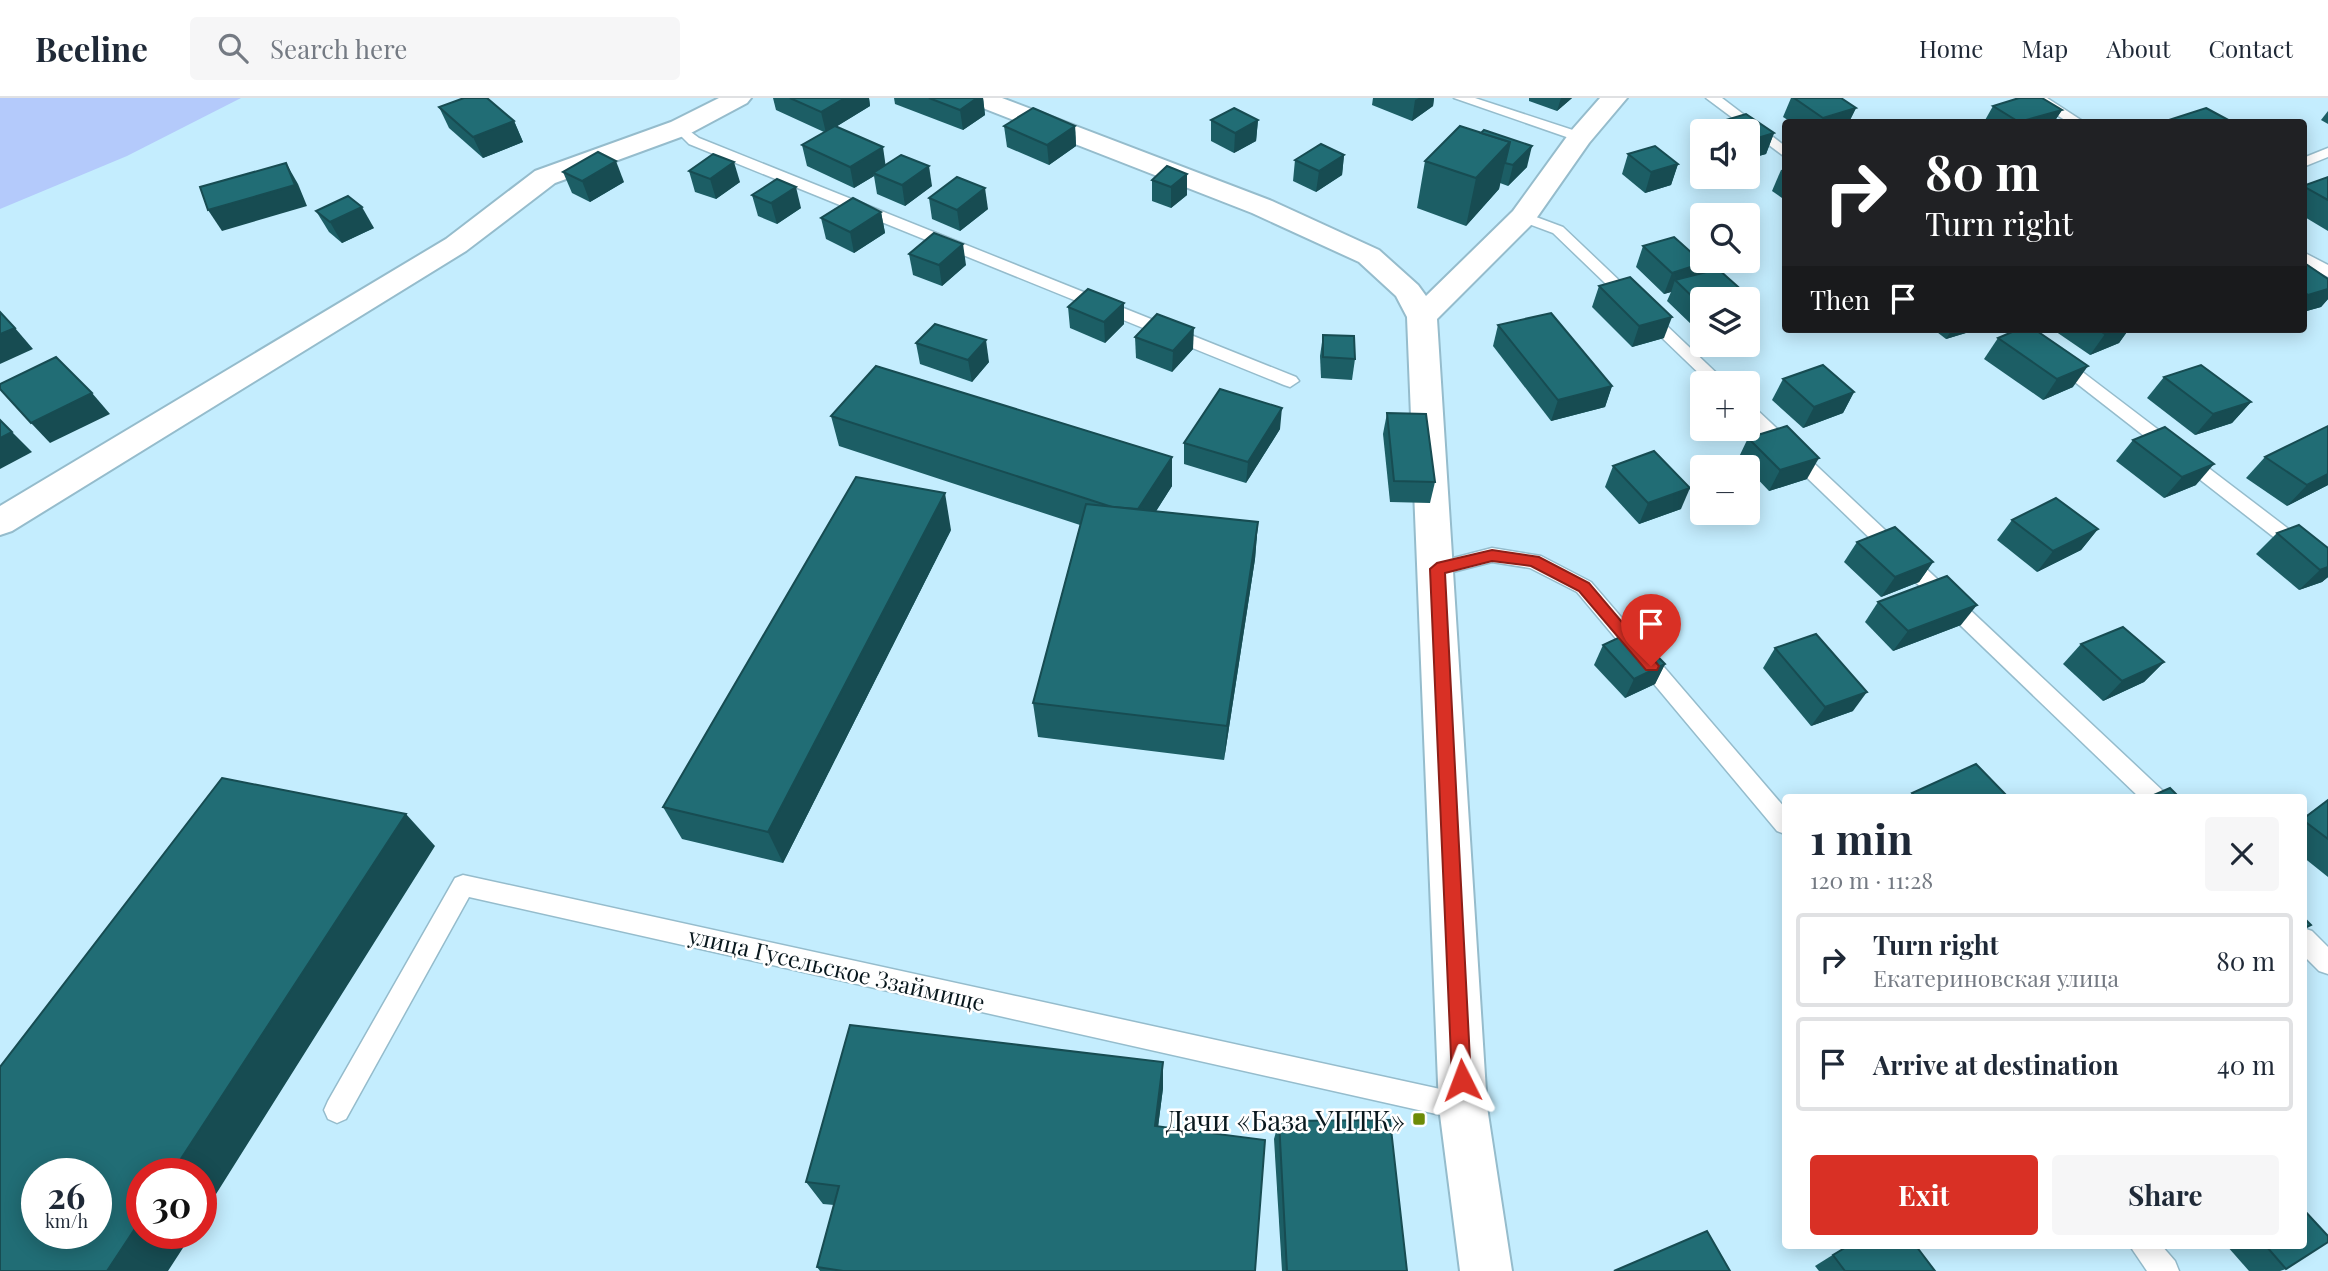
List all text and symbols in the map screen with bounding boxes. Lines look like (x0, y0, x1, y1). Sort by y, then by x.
search box (190, 17, 680, 80)
text: Beeline (35, 26, 148, 70)
icon: search (214, 29, 252, 67)
text: Search here (270, 31, 407, 66)
text: Home (1919, 32, 1983, 64)
text: Map (2021, 32, 2068, 64)
text: About (2106, 32, 2170, 64)
text: Contact (2208, 32, 2293, 64)
map controls (1690, 119, 1760, 525)
button: sound (1690, 119, 1760, 189)
text: 80 m (1925, 138, 2040, 203)
icon: right (1810, 147, 1901, 238)
text: Turn right (1925, 201, 2073, 244)
button: search (1690, 203, 1760, 273)
icon: arrive (1884, 280, 1922, 318)
text: Then (1810, 282, 1870, 317)
button: layers (1690, 287, 1760, 357)
button: + (1690, 371, 1760, 441)
button: − (1690, 455, 1760, 525)
pin (1621, 594, 1681, 666)
icon: arrive (1632, 605, 1670, 643)
text: 1 min (1810, 810, 1913, 866)
button: close (2205, 817, 2279, 891)
text: 120 m · 11:28 (1810, 864, 1933, 895)
street label: улица Гусельское Ззаймище (685, 919, 988, 1017)
text: Turn right (1873, 927, 1999, 962)
icon: right (1814, 941, 1852, 979)
text: 80 m (2216, 943, 2275, 978)
text: Екатериновская улица (1873, 962, 2119, 993)
position arrow (1425, 1043, 1499, 1117)
icon: arrive (1814, 1045, 1852, 1083)
text: Arrive at destination (1873, 1047, 2119, 1082)
text: 40 m (2217, 1047, 2275, 1082)
place label: Дачи «База УПТК» (1166, 1101, 1405, 1138)
marker: Дачи «База УПТК» (1411, 1111, 1427, 1127)
button: Exit (1810, 1155, 2038, 1235)
button: Share (2052, 1155, 2279, 1235)
speed limit sign: 30 (126, 1158, 217, 1249)
text: 26 (48, 1171, 85, 1218)
text: km/h (45, 1209, 88, 1233)

